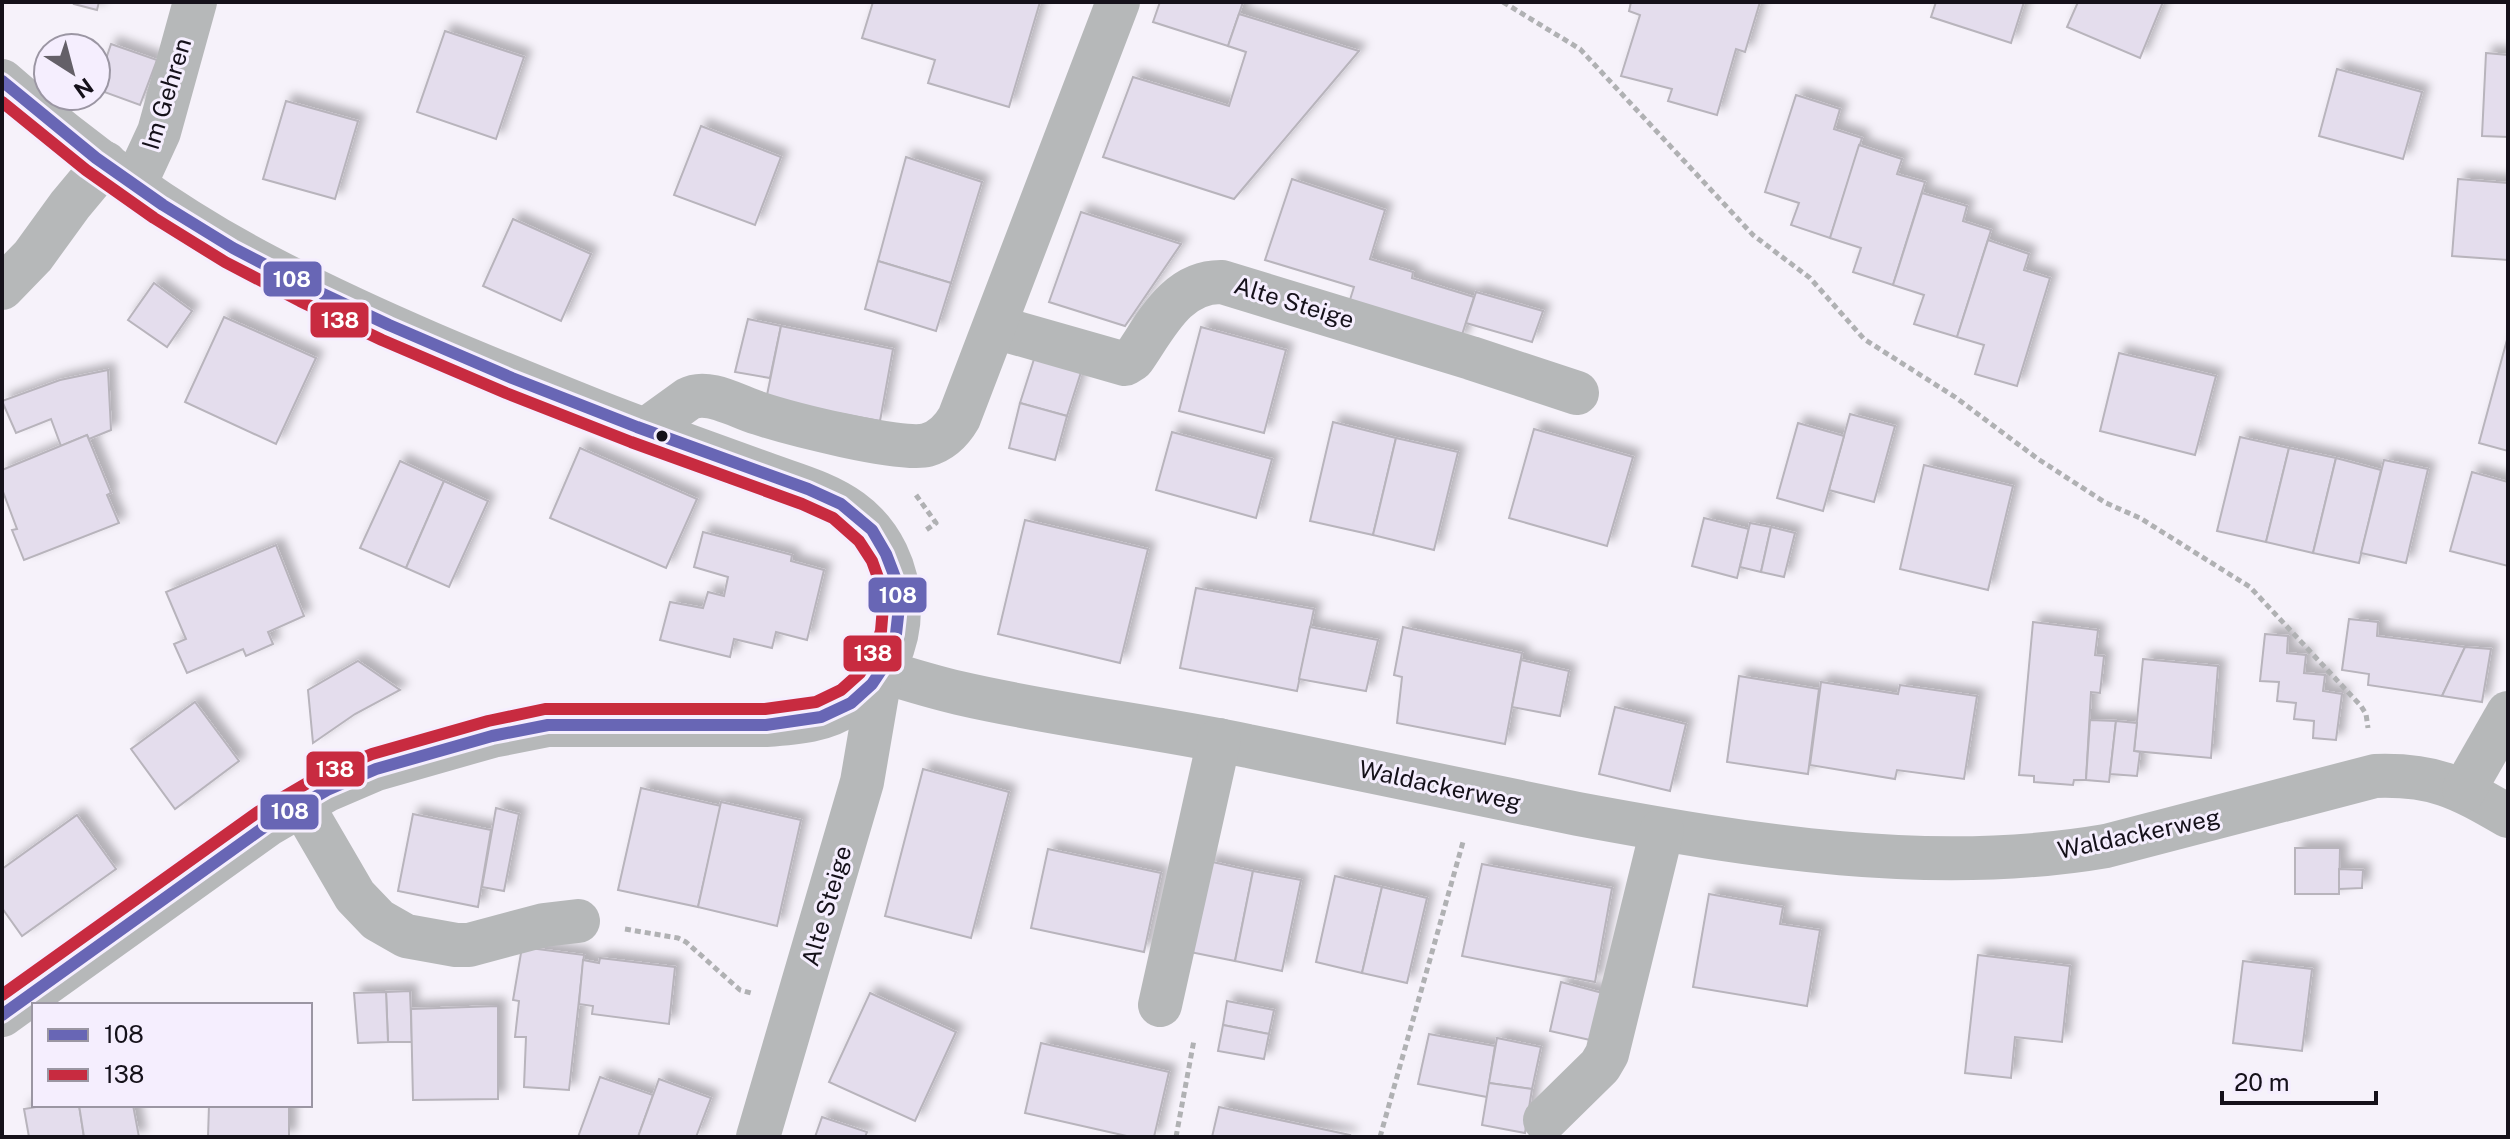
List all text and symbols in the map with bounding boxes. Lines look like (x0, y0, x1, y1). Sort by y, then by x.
north arrow (32, 32, 112, 112)
street label: Im Gehren (136, 35, 196, 153)
text: N (69, 73, 98, 104)
line badge: 108 (262, 260, 323, 298)
text: 108 (273, 266, 311, 292)
street label: Alte Steige (1231, 271, 1358, 334)
line badge: 138 (309, 301, 370, 339)
text: 138 (321, 307, 359, 333)
unlabelled marker (654, 428, 670, 444)
line badge: 108 (867, 576, 928, 614)
text: 108 (879, 582, 917, 608)
line badge: 138 (842, 634, 903, 673)
text: 138 (854, 640, 892, 666)
line badge: 138 (305, 750, 366, 788)
street label: Waldackerweg (1356, 754, 1524, 816)
text: 138 (316, 756, 354, 782)
line badge: 108 (259, 793, 320, 831)
text: 108 (271, 798, 309, 824)
street label: Waldackerweg (2055, 802, 2223, 864)
street label: Alte Steige (796, 842, 857, 969)
legend (32, 1003, 312, 1107)
text: 108 (104, 1020, 144, 1048)
scale bar (2222, 1055, 2376, 1105)
text: 138 (104, 1060, 144, 1088)
text: 20 m (2234, 1068, 2290, 1096)

